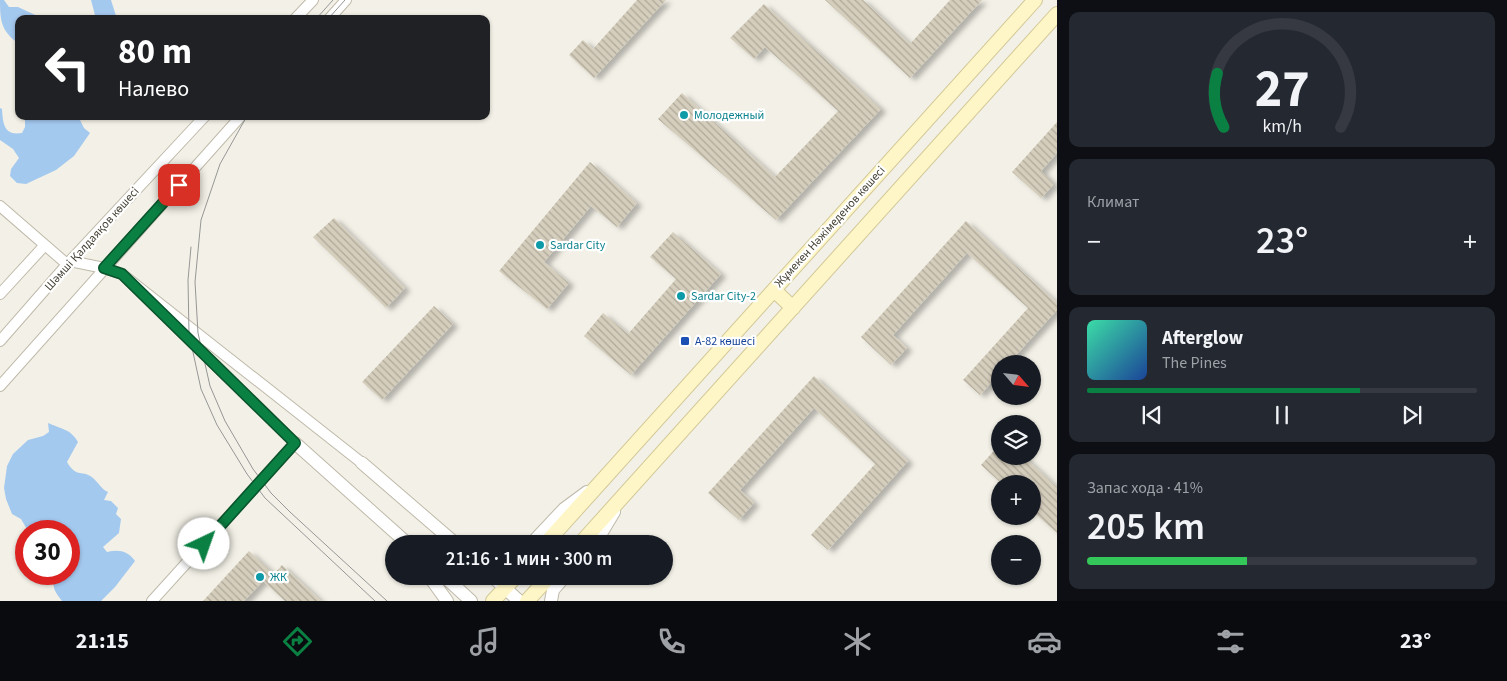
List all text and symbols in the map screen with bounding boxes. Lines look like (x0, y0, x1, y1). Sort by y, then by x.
text: 80 m (118, 27, 192, 77)
icon: left (35, 35, 100, 100)
text: 27 (1255, 53, 1309, 127)
text: Налево (118, 73, 189, 105)
place label: Молодежный (694, 107, 764, 124)
marker: Молодежный (678, 109, 690, 121)
text: km/h (1262, 114, 1302, 139)
street label: Жұмекен Нәжімеденов көшесі (771, 163, 889, 291)
pin (158, 164, 200, 206)
icon: arrive (165, 171, 193, 199)
street label: Шәмші Қалдаяқов көшесі (41, 183, 143, 295)
text: Климат (1087, 191, 1139, 213)
text: 23° (1256, 214, 1308, 268)
text: − (1087, 222, 1101, 262)
text: + (1463, 222, 1477, 262)
place label: Sardar City (550, 237, 606, 254)
marker: Sardar City (534, 239, 546, 251)
place label: Sardar City-2 (691, 288, 756, 305)
marker: Sardar City-2 (675, 290, 687, 302)
text: Afterglow (1162, 325, 1243, 352)
place label: A-82 көшесі (695, 333, 755, 350)
marker: A-82 көшесі (679, 335, 691, 347)
text: The Pines (1162, 352, 1227, 374)
north arrow (991, 355, 1041, 405)
map controls (991, 355, 1041, 585)
icon: previous (1138, 401, 1166, 429)
icon: pause (1268, 401, 1296, 429)
icon: next (1398, 401, 1426, 429)
button: layers (991, 415, 1041, 465)
button: + (991, 475, 1041, 525)
text: Запас хода · 41% (1087, 477, 1203, 499)
text: 205 km (1087, 500, 1205, 554)
position arrow (177, 517, 229, 569)
speed limit sign: 30 (15, 520, 80, 585)
button: − (991, 535, 1041, 585)
text: 21:16 · 1 мин · 300 m (446, 546, 612, 573)
place label: ЖК (270, 569, 287, 586)
marker: ЖК (254, 571, 266, 583)
icon: directions (280, 624, 315, 659)
icon: music (467, 624, 502, 659)
icon: phone (654, 624, 689, 659)
icon: climate (840, 624, 875, 659)
icon: car (1027, 624, 1062, 659)
icon: filters (1213, 624, 1248, 659)
text: 21:15 (76, 625, 129, 657)
text: 23° (1400, 625, 1431, 657)

